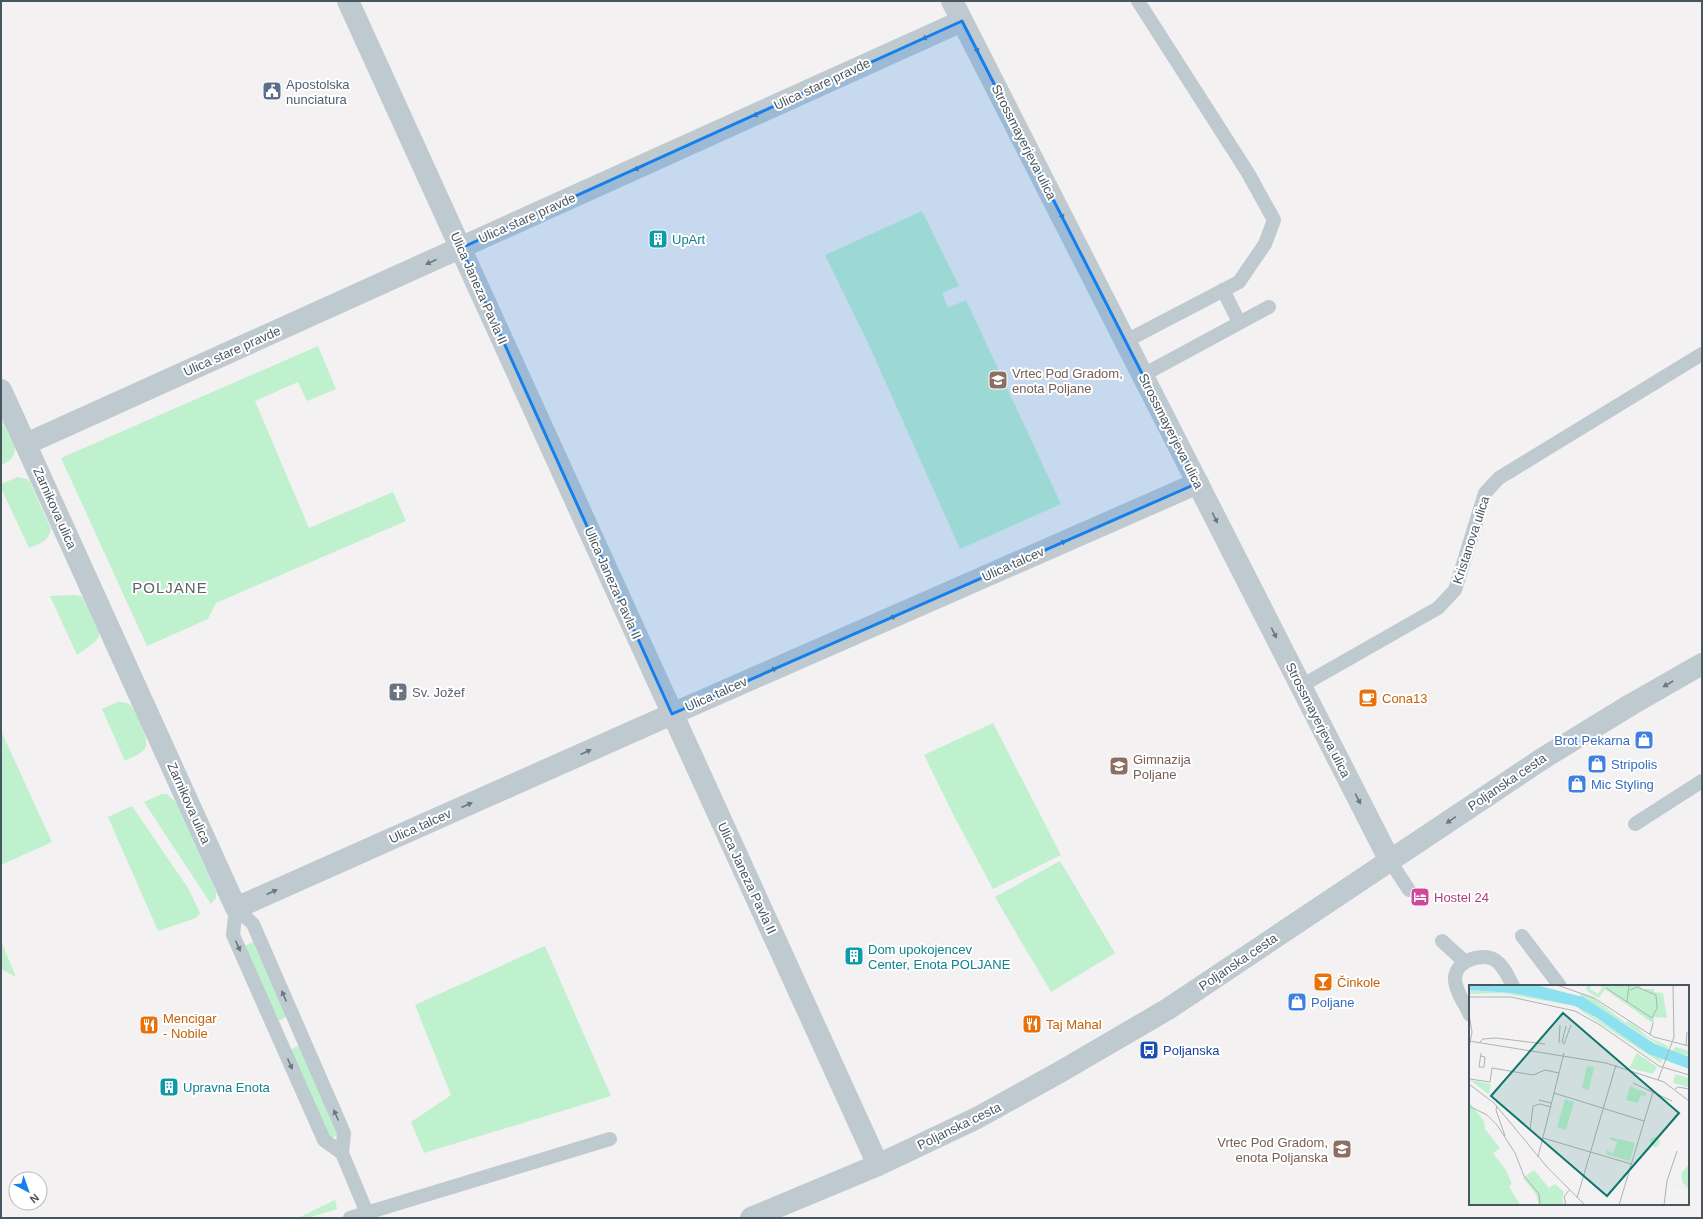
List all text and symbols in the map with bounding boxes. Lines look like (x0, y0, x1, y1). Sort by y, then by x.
one-way arrow (921, 34, 932, 40)
one-way arrow (973, 42, 980, 54)
street label: Ulica stare pravde (771, 55, 873, 113)
place label: Apostolska nunciatura (286, 77, 350, 107)
public building icon: Apostolska nunciatura (261, 80, 283, 102)
street label: Strossmayerjeva ulica (988, 82, 1060, 203)
one-way arrow (752, 111, 763, 117)
one-way arrow (634, 165, 645, 171)
street label: Ulica stare pravde (476, 190, 578, 246)
one-way arrow (1058, 208, 1064, 220)
building icon: UpArt (647, 228, 669, 250)
street label: Ulica Janeza Pavla II (447, 229, 511, 347)
place label: UpArt (672, 232, 706, 247)
one-way arrow (426, 259, 437, 265)
street label: Ulica stare pravde (181, 323, 283, 379)
place label: Vrtec Pod Gradom, enota Poljane (1012, 366, 1123, 396)
school or university icon: Vrtec Pod Gradom, enota Poljane (987, 369, 1009, 391)
street label: Strossmayerjeva ulica (1135, 371, 1207, 492)
street label: Zarnikova ulica (30, 465, 80, 552)
street label: Kristanova ulica (1450, 493, 1493, 586)
one-way arrow (1212, 512, 1218, 523)
street label: Ulica Janeza Pavla II (581, 524, 645, 642)
one-way arrow (1056, 539, 1068, 545)
street label: Ulica talcev (980, 543, 1047, 584)
district label: POLJANE (132, 579, 208, 596)
one-way arrow (885, 615, 897, 621)
one-way arrow (1271, 628, 1278, 639)
street label: Strossmayerjeva ulica (1282, 660, 1354, 781)
one-way arrow (766, 667, 777, 673)
street label: Ulica talcev (683, 673, 750, 714)
one-way arrow (1662, 680, 1674, 687)
church icon: Sv. Jožef (387, 681, 409, 703)
place label: Sv. Jožef (412, 685, 465, 700)
cafe icon: Cona13 (1357, 687, 1379, 709)
place label: Cona13 (1382, 691, 1428, 706)
shop icon: Brot Pekarna (1633, 729, 1655, 751)
place label: Brot Pekarna (1554, 733, 1631, 748)
one-way arrow (581, 749, 592, 755)
street label: Poljanska cesta (1465, 750, 1550, 814)
place label: Gimnazija Poljane (1133, 752, 1192, 782)
shop icon: Stripolis (1586, 753, 1608, 775)
school or university icon: Gimnazija Poljane (1108, 755, 1130, 777)
place label: Stripolis (1611, 757, 1658, 772)
street label: Zarnikova ulica (164, 760, 214, 847)
shop icon: Mic Styling (1566, 773, 1588, 795)
place label: Mic Styling (1591, 777, 1654, 792)
one-way arrow (1355, 794, 1361, 805)
one-way arrow (462, 802, 473, 808)
street label: Ulica talcev (387, 805, 454, 846)
one-way arrow (1445, 816, 1457, 823)
street label: Ulica Janeza Pavla II (715, 820, 779, 936)
hotel icon: Hostel 24 (1409, 886, 1431, 908)
one-way arrow (266, 889, 277, 895)
place label: Hostel 24 (1434, 890, 1489, 905)
street label: Poljanska cesta (1196, 930, 1281, 994)
one-way arrow (235, 940, 241, 951)
place label: Dom upokojencev Center, Enota POLJANE (868, 942, 1011, 972)
building icon: Dom upokojencev Center, Enota POLJANE (843, 945, 865, 967)
bar icon: Činkole (1312, 971, 1334, 993)
place label: Činkole (1337, 975, 1380, 990)
inset map (1469, 985, 1689, 1205)
one-way arrow (281, 990, 288, 1002)
shop icon: Poljane (1286, 991, 1308, 1013)
place label: Poljane (1311, 995, 1354, 1010)
place label: Mencigar - Nobile (163, 1011, 217, 1041)
restaurant icon: Taj Mahal (1021, 1013, 1043, 1035)
restaurant icon: Mencigar - Nobile (138, 1014, 160, 1036)
place label: Taj Mahal (1046, 1017, 1102, 1032)
bus stop icon: Poljanska (1138, 1039, 1160, 1061)
place label: Poljanska (1163, 1043, 1220, 1058)
one-way arrow (288, 1059, 294, 1071)
building icon: Upravna Enota (158, 1076, 180, 1098)
place label: Upravna Enota (183, 1080, 270, 1095)
street label: Poljanska cesta (915, 1099, 1004, 1153)
one-way arrow (333, 1109, 339, 1121)
place label: Vrtec Pod Gradom, enota Poljanska (1217, 1135, 1329, 1165)
school or university icon: Vrtec Pod Gradom, enota Poljanska (1331, 1138, 1353, 1160)
north arrow (8, 1171, 48, 1211)
text: N (28, 1191, 41, 1206)

